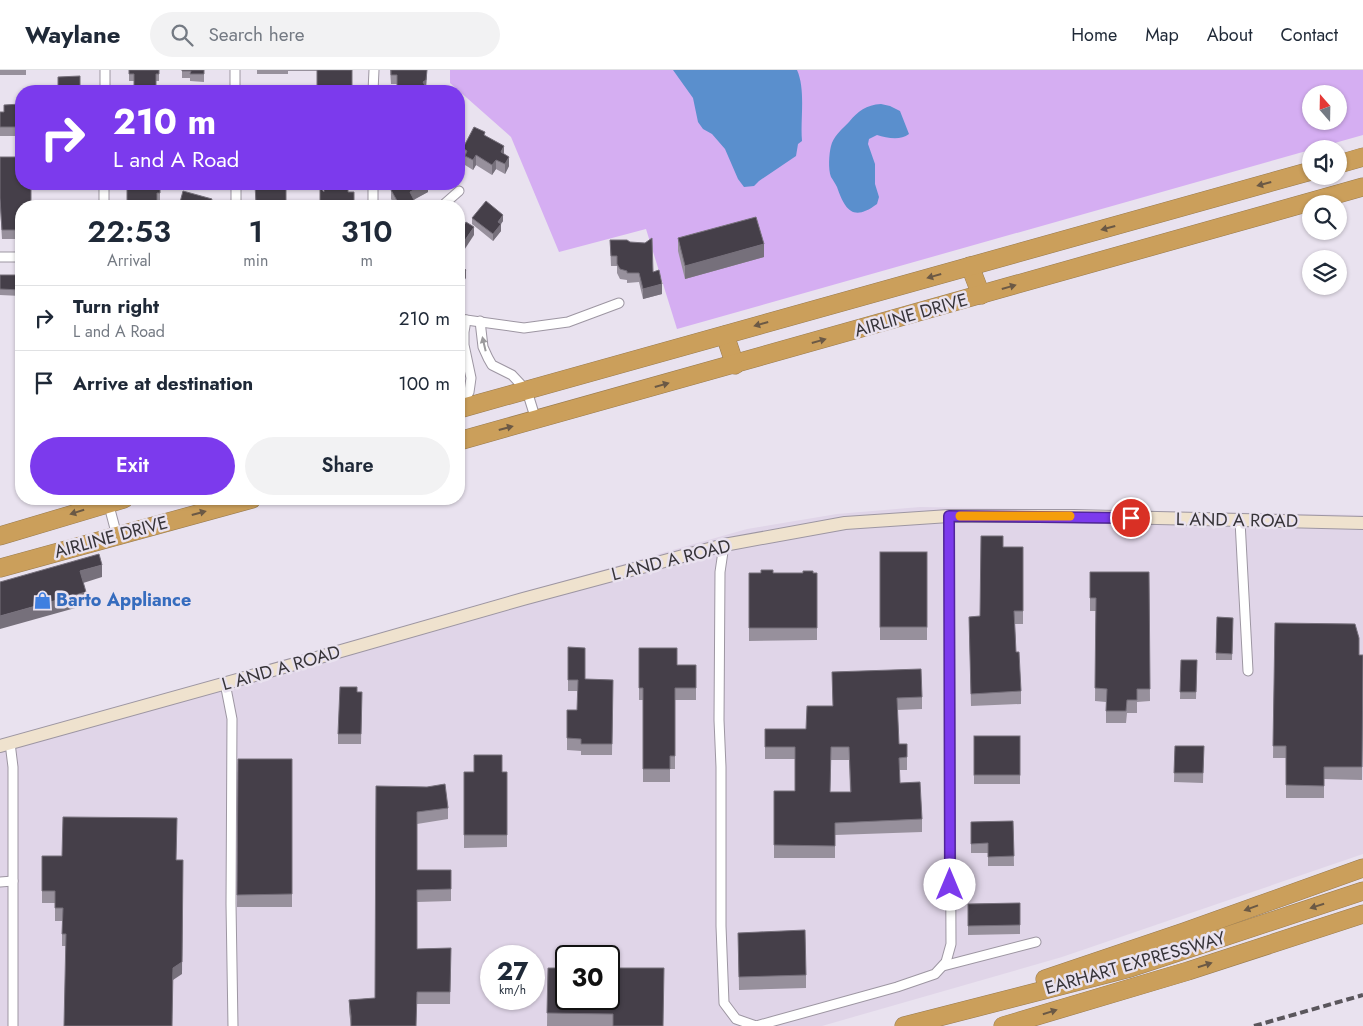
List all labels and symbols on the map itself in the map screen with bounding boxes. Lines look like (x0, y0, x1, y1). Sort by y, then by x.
north arrow (1302, 85, 1348, 130)
one-way arrow (1257, 181, 1272, 189)
one-way arrow (1100, 224, 1115, 232)
one-way arrow (927, 272, 942, 280)
one-way arrow (1001, 283, 1016, 291)
street label: AIRLINE DRIVE (851, 286, 971, 344)
one-way arrow (753, 321, 768, 329)
one-way arrow (480, 336, 488, 351)
one-way arrow (811, 337, 826, 345)
one-way arrow (655, 381, 670, 389)
one-way arrow (498, 424, 513, 432)
pin (1110, 497, 1152, 539)
street label: L AND A ROAD (1176, 506, 1298, 534)
street label: AIRLINE DRIVE (51, 509, 171, 565)
one-way arrow (70, 509, 85, 517)
one-way arrow (191, 509, 206, 517)
street label: L AND A ROAD (609, 533, 733, 587)
place label: Barto Appliance (56, 587, 191, 613)
shop icon: Barto Appliance (32, 590, 52, 610)
street label: L AND A ROAD (219, 639, 343, 697)
position arrow (923, 858, 975, 910)
one-way arrow (1309, 903, 1324, 910)
one-way arrow (1244, 905, 1259, 912)
street label: EARHART EXPRESSWAY (1042, 925, 1229, 1001)
speed limit sign: 30 (555, 945, 620, 1010)
one-way arrow (1198, 961, 1213, 969)
one-way arrow (1042, 1008, 1057, 1016)

